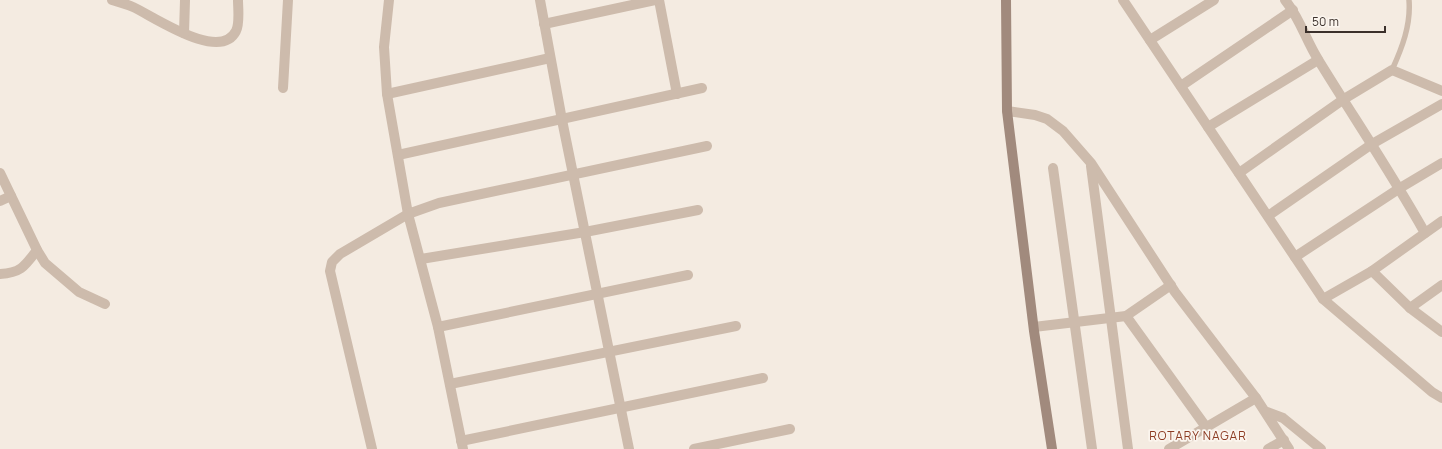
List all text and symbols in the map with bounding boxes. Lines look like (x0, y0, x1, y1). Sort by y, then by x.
scale bar (1306, 8, 1385, 34)
text: 50 m (1312, 13, 1339, 30)
district label: ROTARY NAGAR (1149, 427, 1247, 444)

